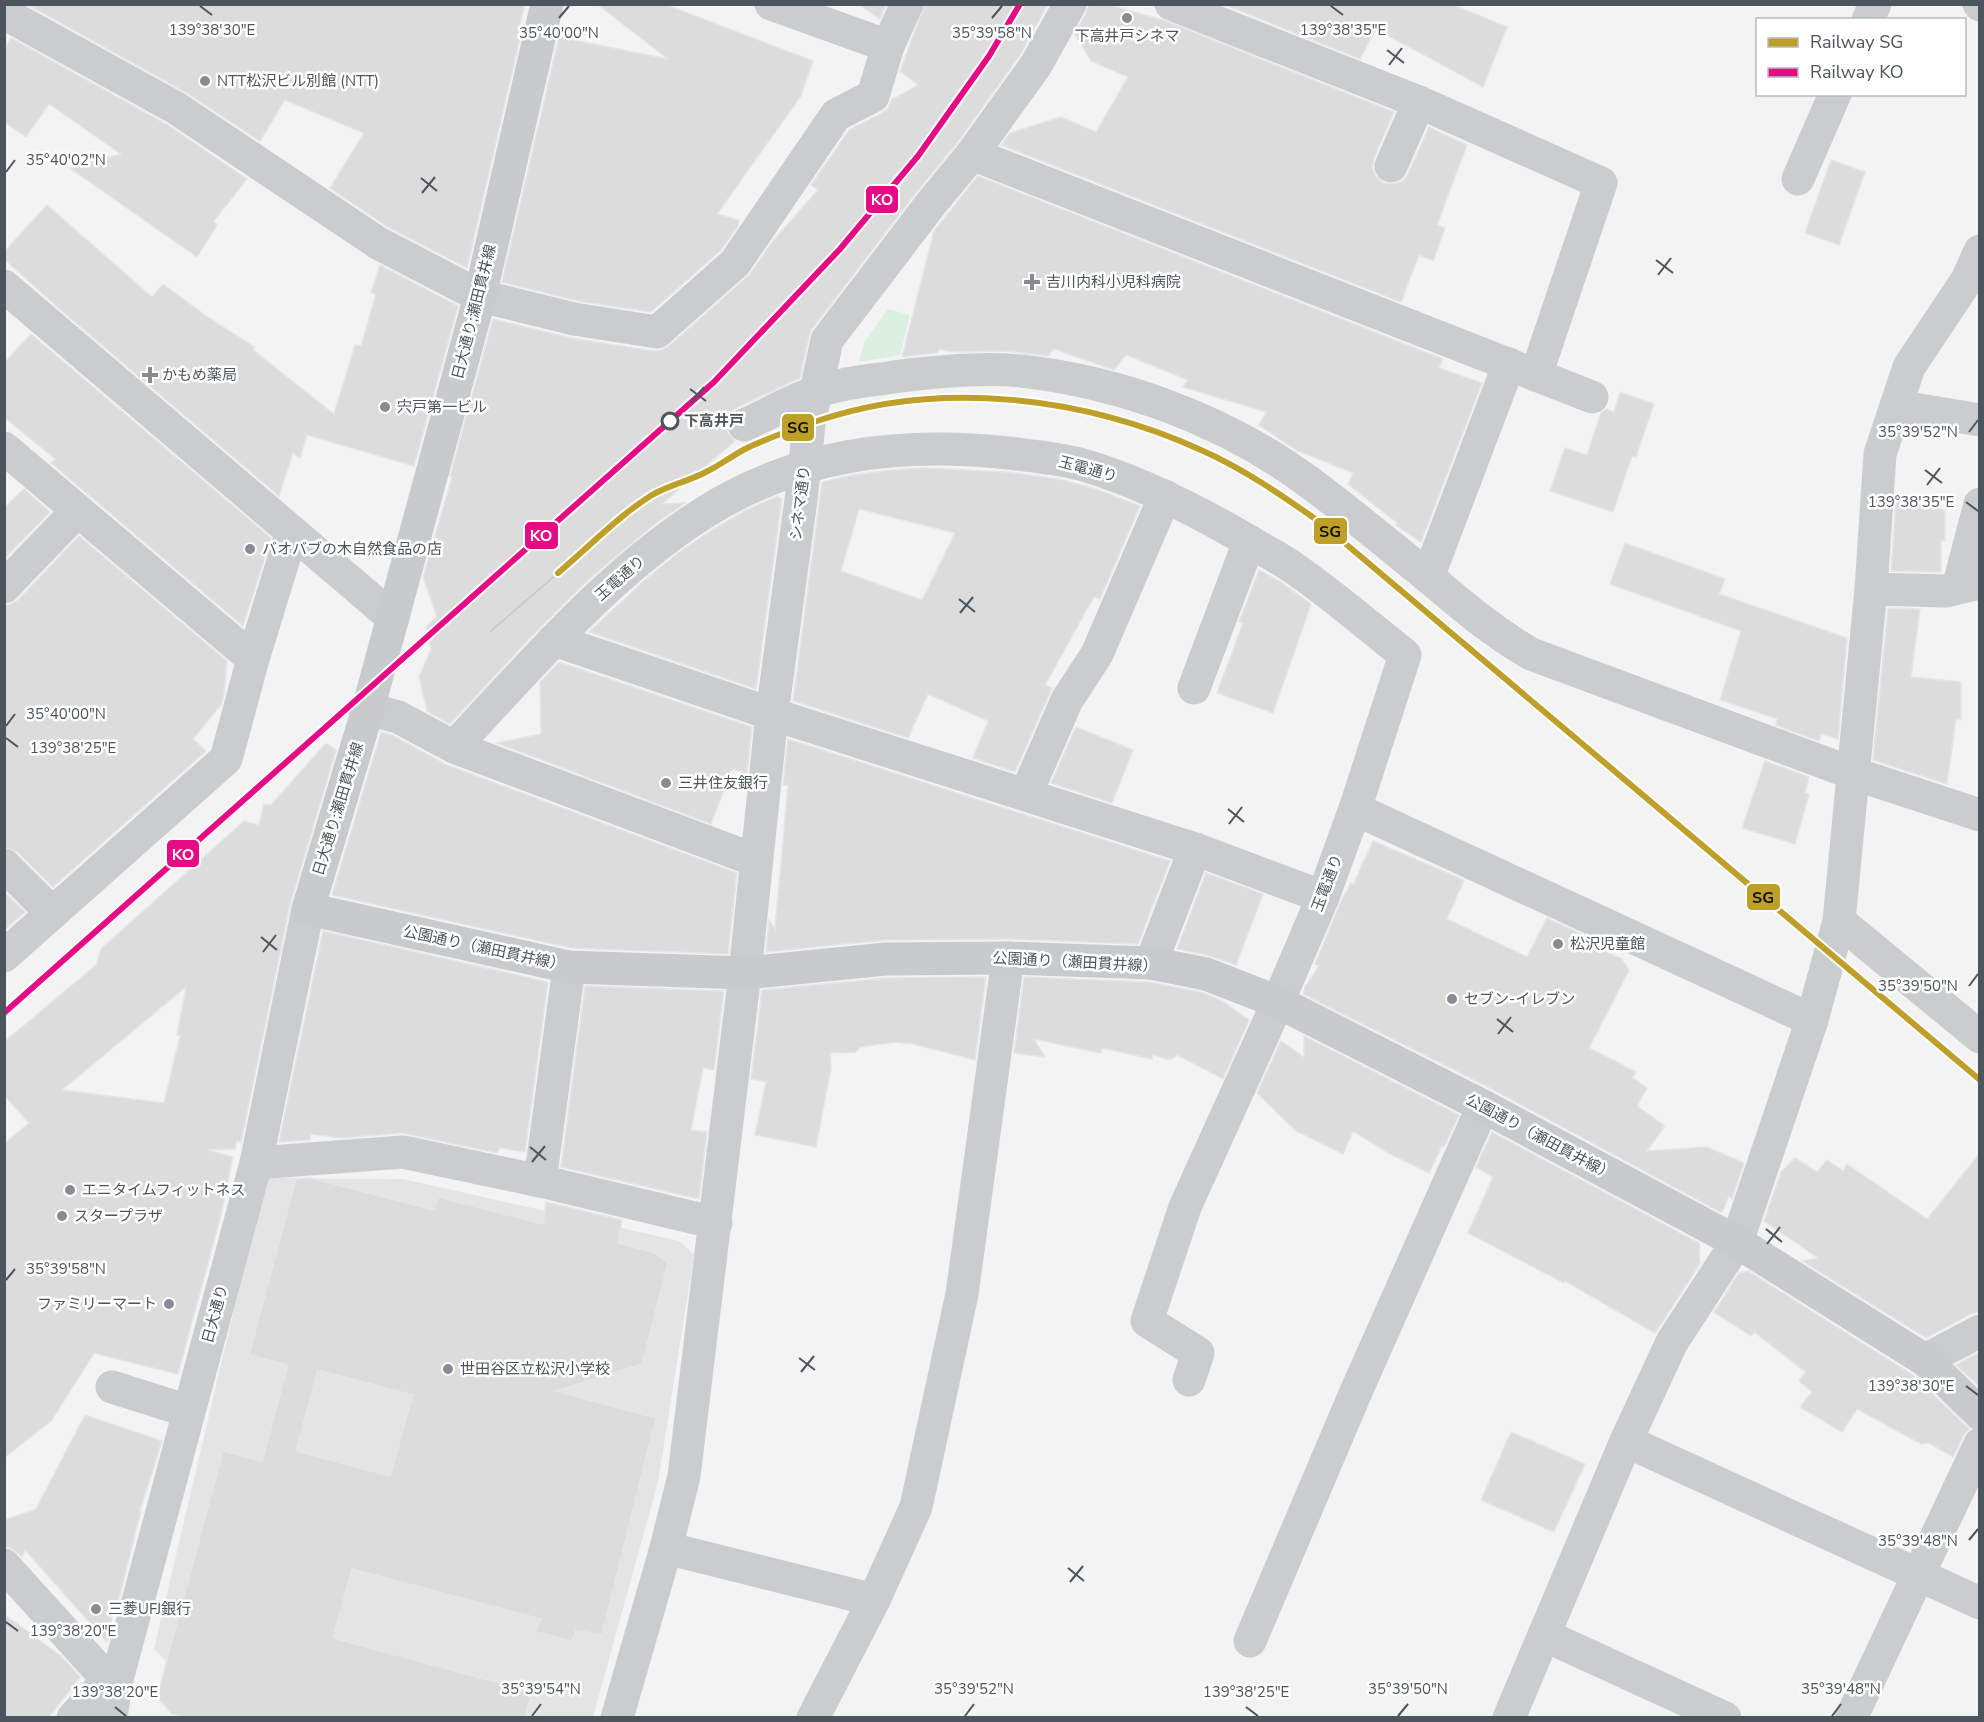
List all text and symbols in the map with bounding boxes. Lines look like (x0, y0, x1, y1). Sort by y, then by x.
marker: 下高井戸シネマ (1120, 11, 1134, 25)
legend (1756, 18, 1966, 96)
text: 139°38'30"E (169, 20, 255, 40)
text: 139°38'35"E (1300, 20, 1386, 40)
text: 35°40'00"N (519, 23, 599, 43)
text: 35°39'58"N (952, 23, 1032, 43)
place label: 下高井戸シネマ (1074, 26, 1180, 46)
text: Railway SG (1810, 30, 1903, 54)
text: Railway KO (1810, 60, 1904, 84)
place label: NTT松沢ビル別館 (NTT) (217, 71, 379, 91)
marker: NTT松沢ビル別館 (NTT) (198, 74, 212, 88)
text: 35°40'02"N (26, 150, 106, 170)
line badge: KO (865, 185, 899, 214)
text: KO (871, 189, 893, 211)
street label: 日大通り;瀬田貫井線 (448, 242, 500, 382)
place label: 吉川内科小児科病院 (1046, 272, 1181, 292)
marker: 吉川内科小児科病院 (1023, 273, 1041, 291)
place label: かもめ薬局 (162, 365, 237, 385)
marker: かもめ薬局 (143, 368, 157, 382)
place label: 宍戸第一ビル (397, 397, 487, 417)
marker: 宍戸第一ビル (378, 400, 392, 414)
place label: 下高井戸 (684, 411, 744, 431)
marker: 下高井戸 (661, 412, 679, 430)
line badge: SG (781, 413, 815, 442)
text: SG (787, 417, 809, 439)
text: 35°39'52"N (1878, 422, 1958, 442)
street label: 玉電通り (1056, 452, 1120, 486)
street label: シネマ通り (786, 465, 814, 541)
text: 139°38'35"E (1868, 492, 1954, 512)
line badge: SG (1313, 517, 1348, 545)
line badge: KO (524, 521, 559, 550)
text: SG (1319, 521, 1341, 543)
text: KO (530, 525, 552, 547)
place label: バオバブの木自然食品の店 (262, 539, 442, 559)
marker: バオバブの木自然食品の店 (243, 542, 257, 556)
street label: 玉電通り (591, 551, 649, 605)
text: 35°40'00"N (26, 704, 106, 724)
text: 139°38'25"E (30, 738, 116, 758)
street label: 日大通り;瀬田貫井線 (308, 740, 368, 878)
place label: 三井住友銀行 (678, 773, 768, 793)
marker: 三井住友銀行 (659, 776, 673, 790)
line badge: KO (166, 839, 200, 868)
text: KO (172, 844, 194, 866)
street label: 玉電通り (1307, 851, 1347, 915)
line badge: SG (1746, 883, 1781, 911)
text: SG (1752, 887, 1774, 909)
street label: 公園通り（瀬田貫井線） (401, 921, 567, 975)
place label: 松沢児童館 (1570, 934, 1645, 954)
marker: 松沢児童館 (1551, 937, 1565, 951)
street label: 公園通り（瀬田貫井線） (992, 948, 1158, 976)
text: 35°39'50"N (1878, 976, 1958, 996)
place label: セブン-イレブン (1464, 989, 1575, 1009)
marker: セブン-イレブン (1445, 992, 1459, 1006)
street label: 公園通り（瀬田貫井線） (1462, 1089, 1618, 1185)
place label: エニタイムフィットネス (82, 1180, 246, 1200)
marker: エニタイムフィットネス (63, 1183, 77, 1197)
place label: スタープラザ (74, 1206, 163, 1226)
marker: スタープラザ (55, 1209, 69, 1223)
text: 35°39'58"N (26, 1259, 106, 1279)
street label: 日大通り (198, 1282, 232, 1346)
place label: ファミリーマート (37, 1294, 157, 1314)
marker: ファミリーマート (162, 1297, 176, 1311)
place label: 世田谷区立松沢小学校 (460, 1359, 610, 1379)
marker: 世田谷区立松沢小学校 (441, 1362, 455, 1376)
text: 139°38'30"E (1868, 1376, 1954, 1396)
text: 35°39'48"N (1878, 1531, 1958, 1551)
place label: 三菱UFJ銀行 (108, 1599, 191, 1619)
marker: 三菱UFJ銀行 (89, 1602, 103, 1616)
text: 139°38'20"E (30, 1621, 116, 1641)
text: 35°39'54"N (501, 1679, 581, 1699)
text: 35°39'52"N (934, 1679, 1014, 1699)
text: 35°39'50"N (1368, 1679, 1448, 1699)
text: 35°39'48"N (1801, 1679, 1881, 1699)
text: 139°38'20"E (72, 1682, 158, 1702)
text: 139°38'25"E (1203, 1682, 1289, 1702)

